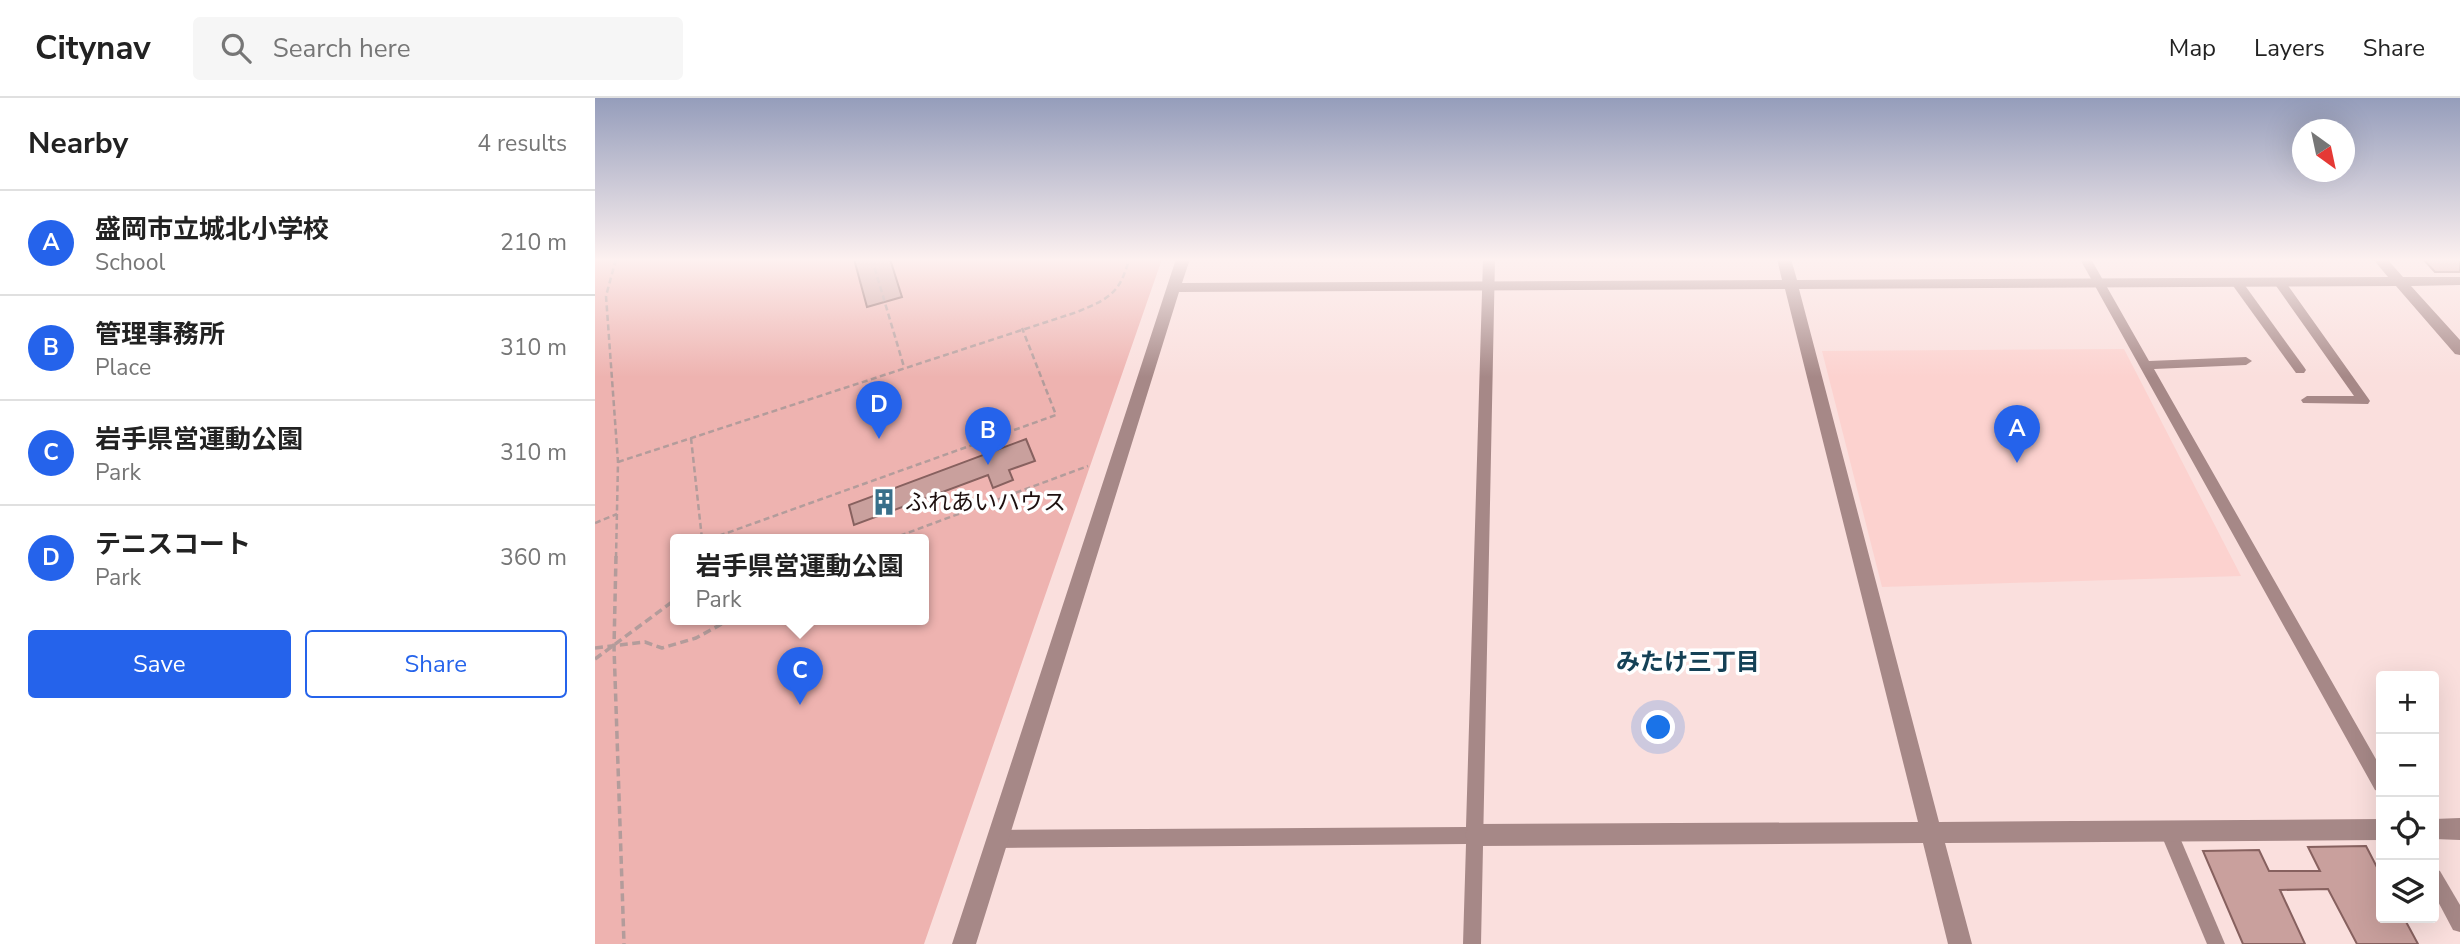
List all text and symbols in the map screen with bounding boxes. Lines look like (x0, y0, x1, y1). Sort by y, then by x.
search box (193, 17, 683, 80)
text: Citynav (35, 26, 151, 71)
icon: search (217, 29, 255, 67)
text: Search here (273, 31, 411, 66)
text: Map (2169, 32, 2216, 64)
text: Layers (2254, 32, 2325, 64)
text: Share (2363, 32, 2425, 64)
north arrow (2292, 119, 2355, 182)
text: Nearby (28, 123, 128, 164)
text: 4 results (477, 128, 567, 159)
text: 盛岡市立城北小学校 (95, 212, 329, 247)
text: A (42, 227, 60, 258)
text: 210 m (500, 227, 567, 258)
text: School (95, 247, 165, 278)
text: 管理事務所 (95, 317, 225, 352)
text: B (43, 332, 59, 363)
text: 310 m (500, 332, 567, 363)
text: Place (95, 352, 151, 383)
pin: D (856, 381, 902, 439)
pin: A (1994, 405, 2040, 463)
pin: B (965, 407, 1011, 465)
text: 岩手県営運動公園 (95, 422, 303, 457)
text: C (43, 437, 59, 468)
text: 310 m (500, 437, 567, 468)
text: Park (95, 457, 141, 488)
building icon: ふれあいハウス (869, 487, 899, 517)
place label: ふれあいハウス (905, 487, 1066, 518)
text: テニスコート (95, 527, 251, 562)
popup (670, 534, 929, 625)
text: D (42, 542, 60, 573)
text: 360 m (500, 542, 567, 573)
text: 岩手県営運動公園 (695, 549, 904, 584)
text: Park (95, 562, 141, 593)
text: Park (695, 584, 741, 615)
button: Save (28, 630, 291, 698)
button: Share (305, 630, 567, 698)
district label: みたけ三丁目 (1616, 646, 1760, 678)
pin: C (777, 647, 823, 705)
map controls (2376, 671, 2439, 923)
button: + (2376, 671, 2439, 734)
your location (1641, 710, 1675, 744)
button: − (2376, 734, 2439, 797)
button: locate (2376, 797, 2439, 860)
button: layers (2376, 860, 2439, 923)

